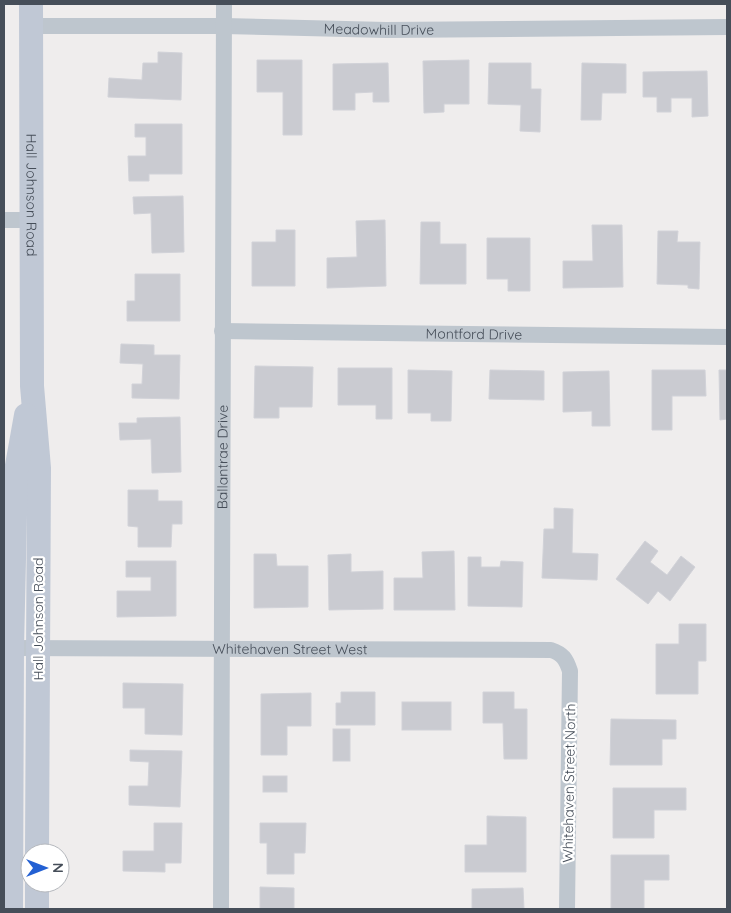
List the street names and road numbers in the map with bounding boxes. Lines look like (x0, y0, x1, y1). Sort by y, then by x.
street label: Meadowhill Drive (323, 19, 434, 39)
street label: Hall Johnson Road (22, 133, 41, 257)
street label: Montford Drive (426, 324, 522, 344)
street label: Ballantrae Drive (213, 405, 232, 509)
street label: Hall Johnson Road (29, 557, 47, 681)
street label: Whitehaven Street West (212, 640, 368, 658)
street label: Whitehaven Street North (559, 703, 579, 863)

